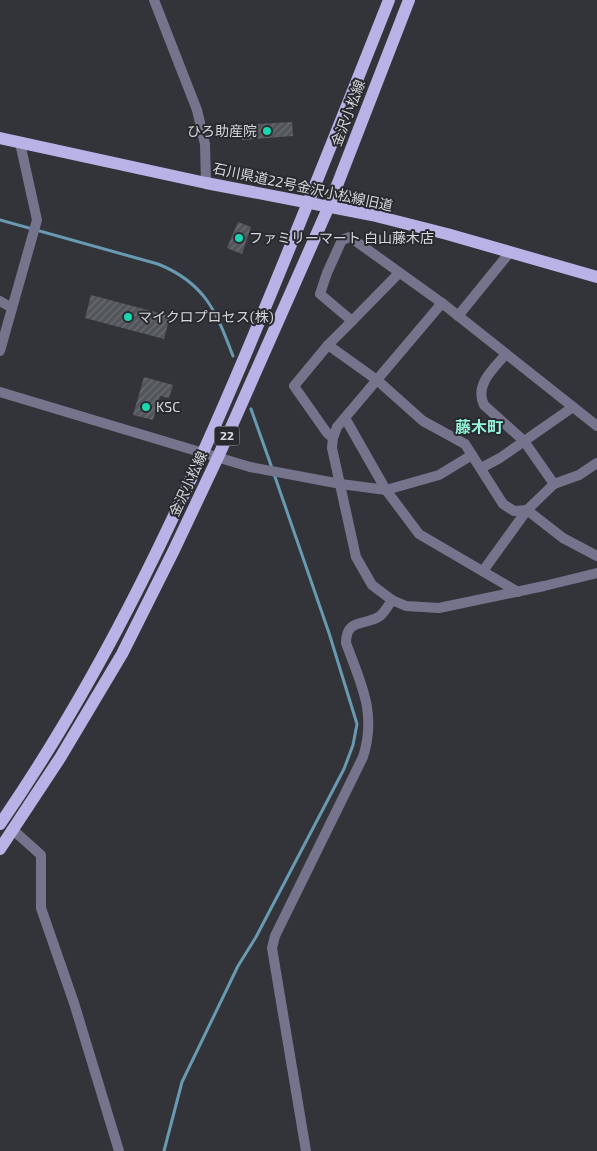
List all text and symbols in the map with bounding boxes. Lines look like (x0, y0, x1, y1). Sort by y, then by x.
street label: 金沢小松線 (327, 77, 368, 149)
place label: ひろ助産院 (187, 122, 257, 139)
marker: ひろ助産院 (261, 125, 273, 137)
street label: 石川県道22号金沢小松線旧道 (211, 159, 395, 214)
place label: ファミリーマート 白山藤木店 (249, 229, 434, 246)
marker: ファミリーマート 白山藤木店 (233, 232, 245, 244)
place label: マイクロプロセス(株) (138, 308, 274, 325)
marker: マイクロプロセス(株) (122, 311, 134, 323)
place label: KSC (156, 398, 180, 415)
marker: KSC (140, 401, 152, 413)
district label: 藤木町 (455, 417, 503, 436)
road number: 22 (214, 426, 240, 446)
street label: 金沢小松線 (165, 448, 210, 519)

